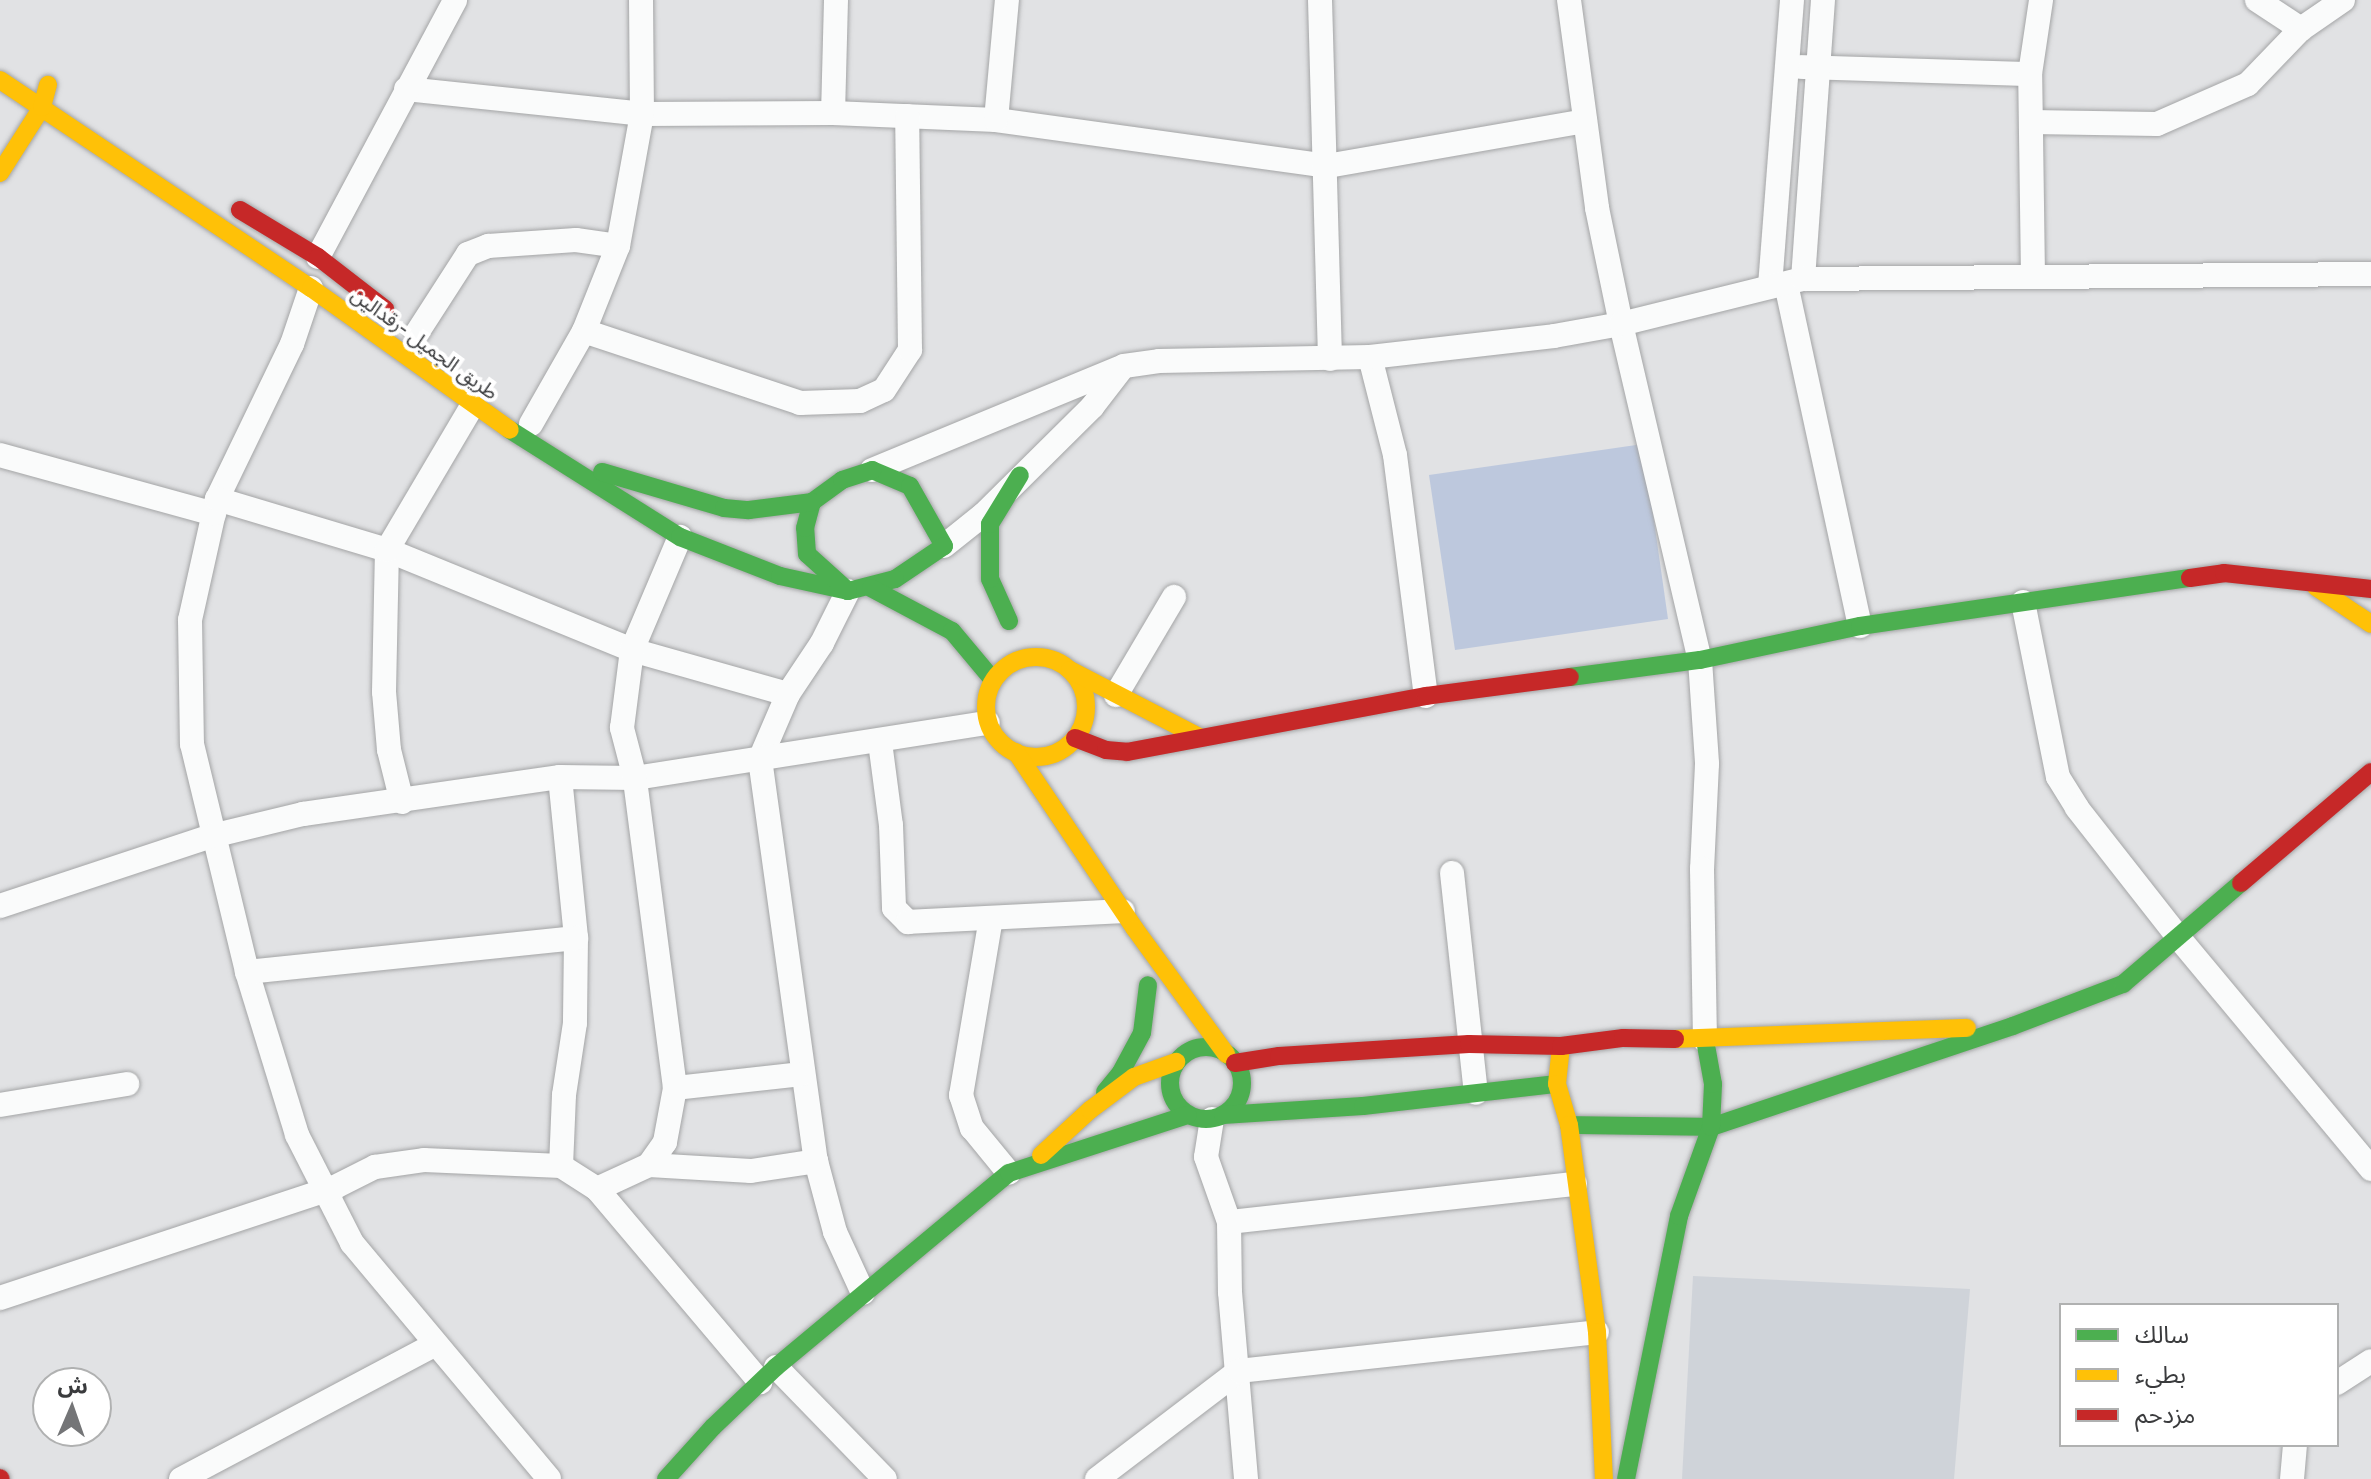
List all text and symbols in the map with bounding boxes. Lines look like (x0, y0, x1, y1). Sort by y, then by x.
street label: طريق الجميل -رقدالين (347, 282, 503, 404)
legend (2059, 1303, 2339, 1447)
text: سالك (2135, 1319, 2189, 1348)
text: بطيء (2135, 1359, 2186, 1388)
north arrow (32, 1367, 112, 1447)
text: ش (57, 1370, 88, 1399)
text: مزدحم (2135, 1399, 2195, 1428)

